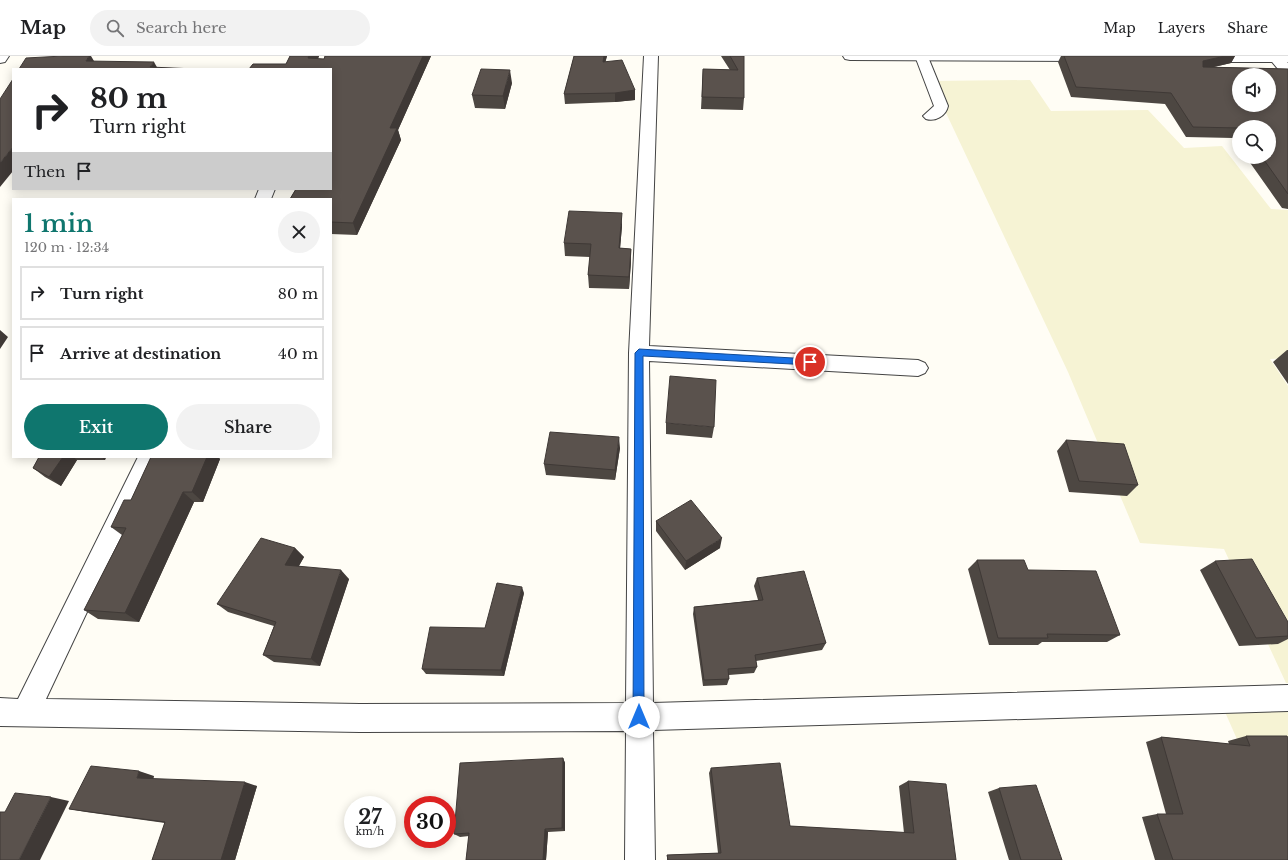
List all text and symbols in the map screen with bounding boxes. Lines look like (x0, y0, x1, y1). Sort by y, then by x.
search box (90, 10, 370, 46)
text: Map (20, 16, 66, 39)
icon: search (104, 17, 126, 39)
text: Search here (136, 18, 227, 37)
text: Map (1103, 19, 1136, 37)
text: Layers (1158, 19, 1205, 37)
text: Share (1227, 19, 1268, 37)
map controls (1232, 68, 1276, 164)
button: sound (1232, 68, 1276, 112)
text: 80 m (90, 81, 167, 116)
icon: right (24, 84, 76, 136)
text: Turn right (90, 116, 186, 138)
button: search (1232, 120, 1276, 164)
icon: arrive (73, 160, 95, 182)
text: Then (24, 162, 65, 181)
text: 1 min (24, 209, 93, 238)
button: close (278, 211, 320, 253)
text: 120 m · 12:34 (24, 239, 109, 256)
icon: right (26, 282, 48, 304)
text: Turn right (60, 284, 143, 303)
text: 80 m (278, 284, 318, 303)
icon: arrive (26, 342, 48, 364)
text: Arrive at destination (60, 344, 221, 363)
text: 40 m (278, 344, 318, 363)
pin (793, 345, 827, 379)
icon: arrive (799, 351, 821, 373)
button: Exit (24, 404, 168, 450)
button: Share (176, 404, 320, 450)
position arrow (618, 696, 660, 738)
speed limit sign: 30 (404, 796, 456, 848)
text: 27 (358, 805, 382, 829)
text: km/h (356, 825, 384, 838)

